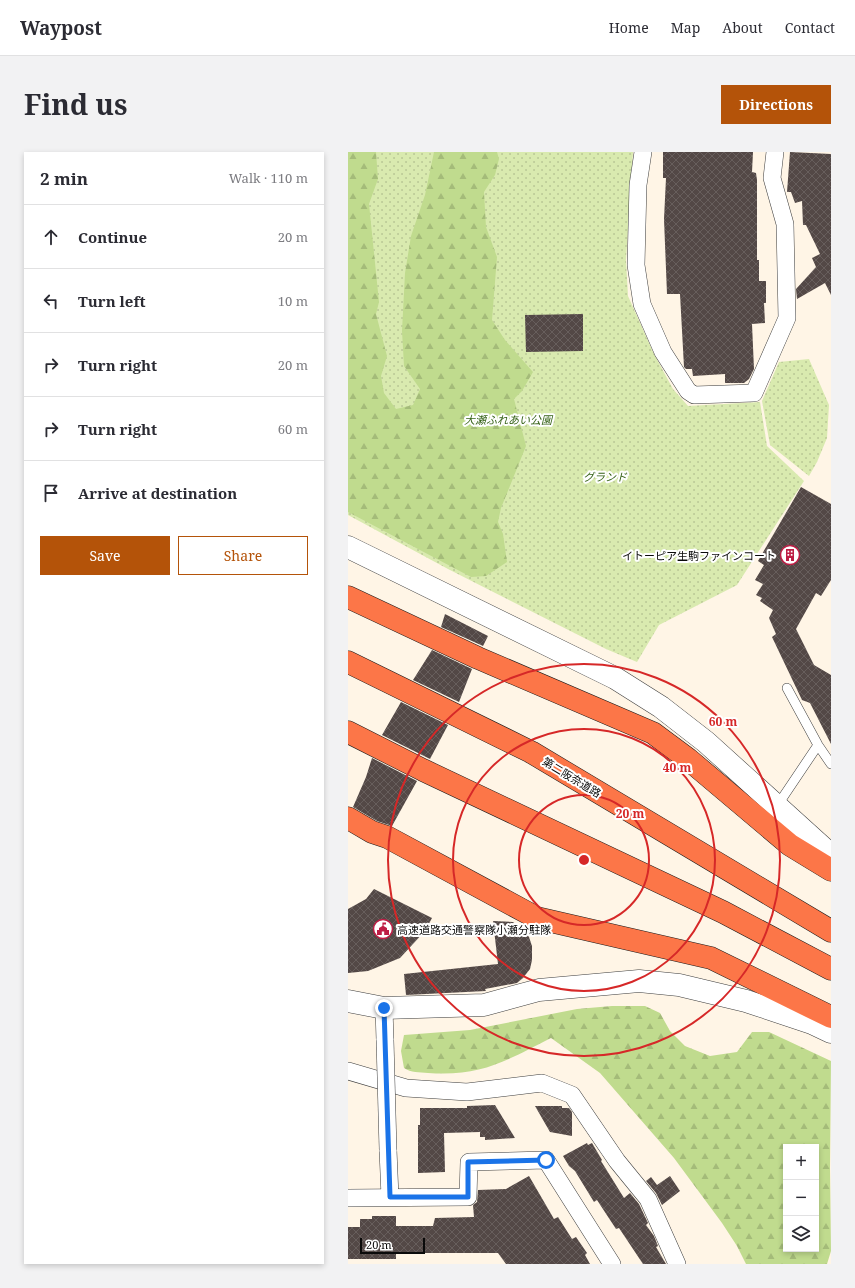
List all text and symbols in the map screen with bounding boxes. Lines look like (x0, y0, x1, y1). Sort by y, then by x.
text: Waypost (20, 15, 102, 41)
text: Home (609, 18, 649, 37)
text: Map (671, 18, 700, 37)
text: About (722, 18, 763, 37)
text: Contact (785, 18, 835, 37)
text: Find us (24, 85, 128, 123)
button: Directions (721, 85, 831, 124)
text: 2 min (40, 167, 88, 190)
text: Walk · 110 m (229, 169, 308, 187)
icon: ahead (40, 226, 62, 248)
text: Continue (78, 227, 147, 247)
text: 20 m (278, 228, 308, 246)
icon: left (40, 290, 62, 312)
text: Turn left (78, 291, 146, 311)
text: 10 m (278, 292, 308, 310)
icon: right (40, 354, 62, 376)
text: Turn right (78, 355, 157, 375)
text: 20 m (278, 356, 308, 374)
park label: 大瀬ふれあい公園 (464, 412, 554, 427)
icon: right (40, 418, 62, 440)
text: Turn right (78, 419, 157, 439)
text: 60 m (278, 420, 308, 438)
park label: グランド (583, 469, 628, 484)
icon: arrive (40, 482, 62, 504)
text: Arrive at destination (78, 483, 237, 503)
button: Save (40, 536, 170, 575)
button: Share (178, 536, 308, 575)
building icon: イトーピア生駒ファインコート (779, 544, 801, 566)
place label: イトーピア生駒ファインコート (622, 548, 776, 563)
text: 60 m (709, 713, 737, 730)
street label: 第二阪奈道路 (540, 754, 604, 800)
text: 40 m (663, 759, 691, 776)
text: 20 m (616, 805, 644, 822)
centre of rings (577, 853, 591, 867)
public building icon: 高速道路交通警察隊小瀬分駐隊 (372, 918, 394, 940)
place label: 高速道路交通警察隊小瀬分駐隊 (397, 922, 551, 937)
route end (375, 999, 393, 1017)
map controls (783, 1144, 819, 1252)
button: + (783, 1144, 819, 1180)
route start (537, 1151, 555, 1169)
button: − (783, 1180, 819, 1216)
button: layers (783, 1216, 819, 1252)
scale bar (360, 1236, 425, 1255)
text: 20 m (366, 1237, 392, 1252)

